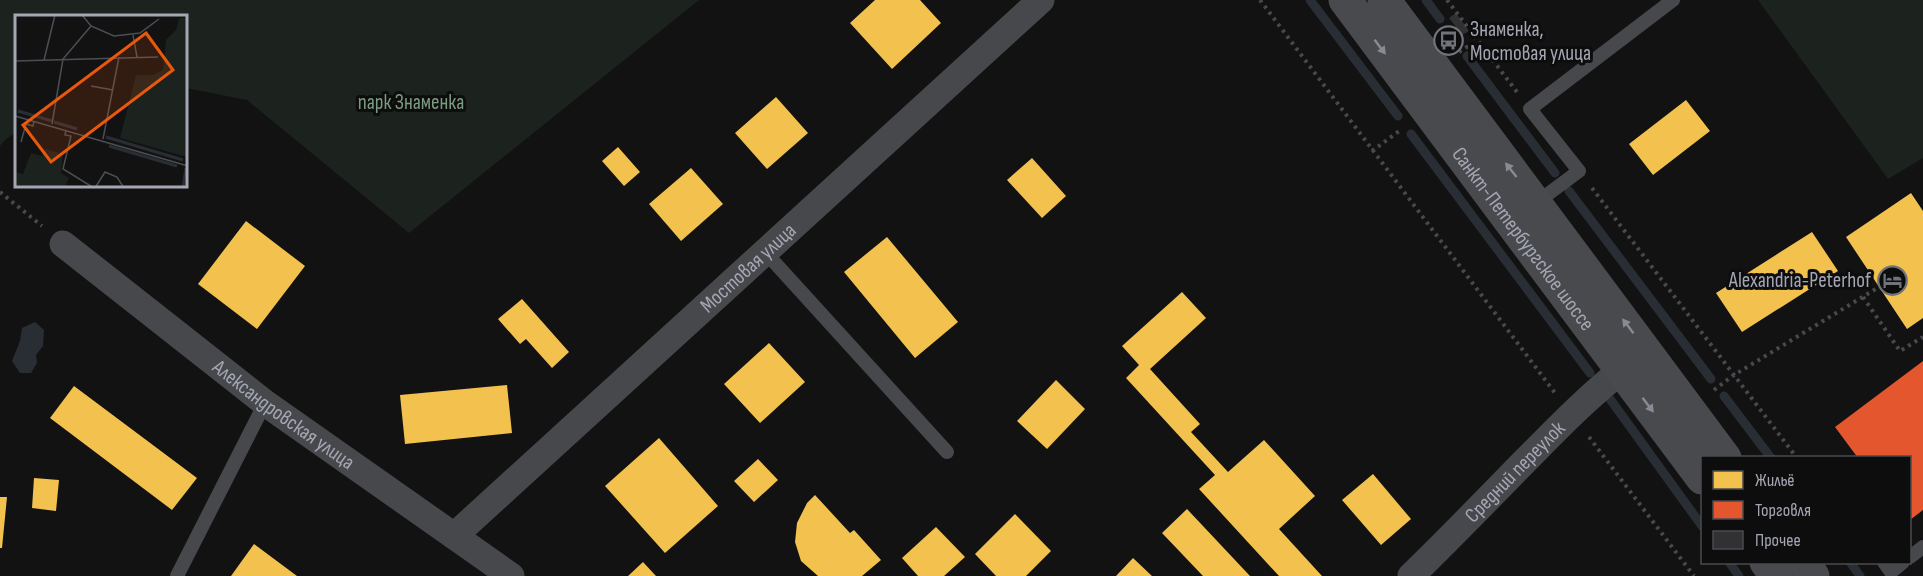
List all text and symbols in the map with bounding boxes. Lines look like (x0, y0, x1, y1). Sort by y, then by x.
inset map (15, 15, 188, 188)
place label: Знаменка, Мостовая улица (1470, 17, 1591, 66)
bus stop icon: Знаменка, Мостовая улица (1433, 25, 1465, 57)
one-way arrow (1374, 38, 1386, 54)
park label: парк Знаменка (358, 90, 464, 115)
street label: Санкт-Петербургское шоссе (1446, 142, 1600, 336)
one-way arrow (1505, 163, 1517, 178)
street label: Мостовая улица (695, 218, 801, 318)
hotel icon: Alexandria-Peterhof (1876, 264, 1908, 296)
place label: Alexandria-Peterhof (1728, 268, 1872, 293)
one-way arrow (1622, 319, 1634, 335)
street label: Александровская улица (207, 354, 359, 475)
one-way arrow (1641, 397, 1654, 413)
street label: Средний переулок (1460, 416, 1570, 528)
legend (1701, 456, 1911, 564)
text: Жильё (1755, 470, 1795, 491)
text: Торговля (1755, 500, 1811, 521)
text: Прочее (1755, 530, 1801, 551)

